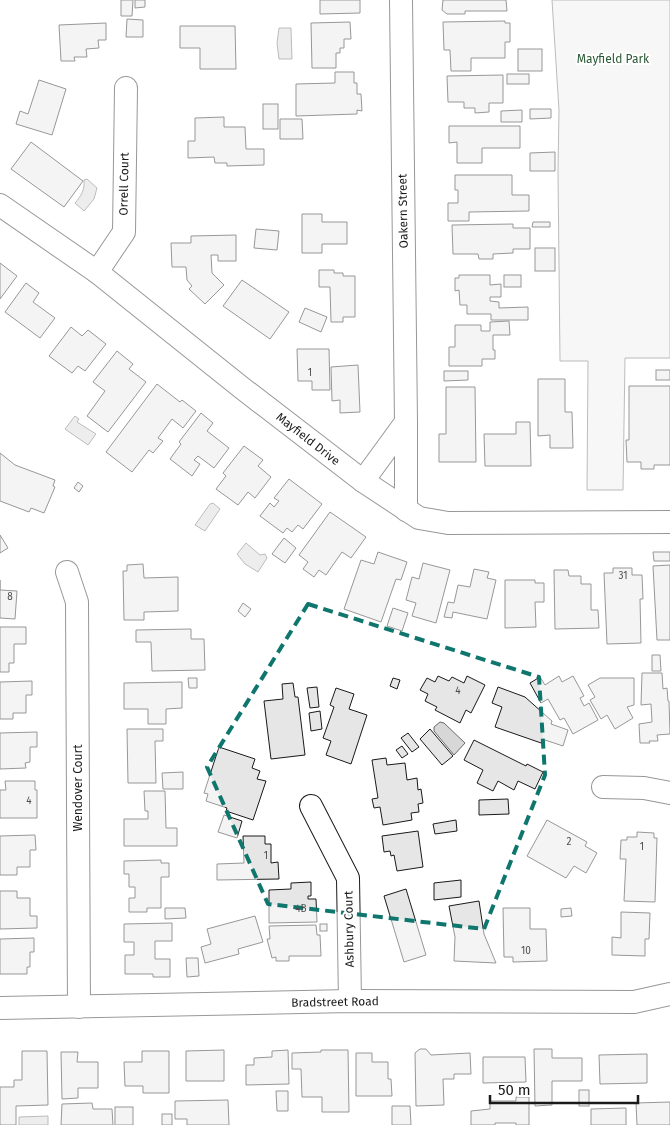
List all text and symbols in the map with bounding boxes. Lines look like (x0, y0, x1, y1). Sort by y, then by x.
park label: Mayfield Park (577, 52, 650, 66)
street label: Orrell Court (116, 152, 132, 216)
street label: Oakern Street (395, 173, 411, 248)
house number: 1 (308, 367, 312, 379)
street label: Mayfield Drive (273, 410, 343, 468)
house number: 31 (618, 570, 628, 582)
house number: 8 (7, 591, 13, 603)
house number: 4 (455, 685, 461, 697)
street label: Wendover Court (71, 744, 85, 832)
house number: 4 (26, 795, 32, 807)
house number: 2 (567, 836, 572, 848)
house number: 1 (640, 841, 644, 853)
house number: 1 (264, 850, 268, 862)
street label: Ashbury Court (341, 890, 357, 968)
house number: 4B (295, 903, 307, 915)
house number: 10 (521, 945, 531, 957)
street label: Bradstreet Road (291, 994, 379, 1010)
scale bar (490, 1072, 638, 1104)
text: 50 m (498, 1081, 531, 1099)

